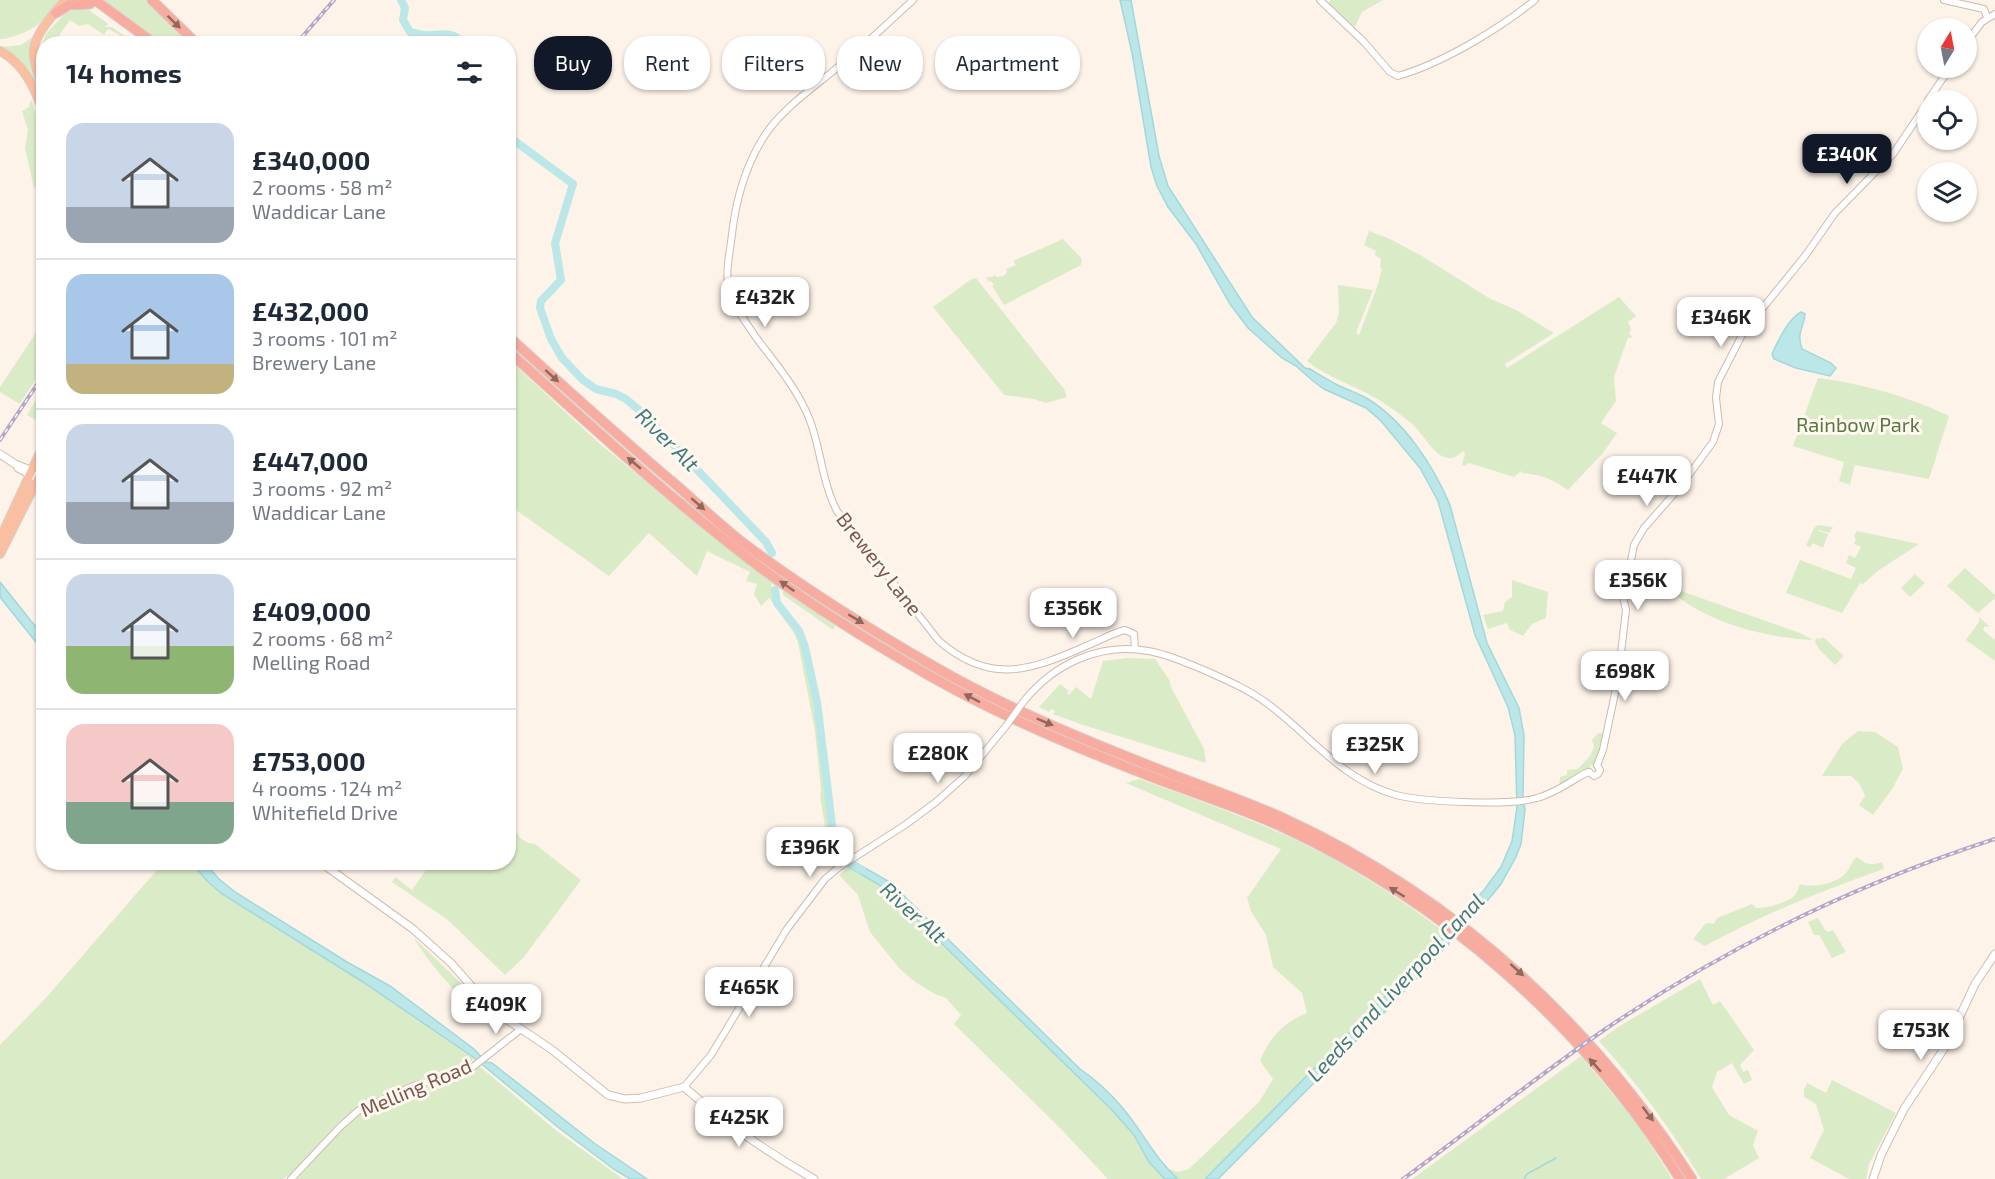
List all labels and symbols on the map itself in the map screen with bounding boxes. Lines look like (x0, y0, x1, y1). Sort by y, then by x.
one-way arrow (167, 15, 182, 29)
north arrow (1917, 18, 1977, 78)
pin: £340K (1805, 134, 1889, 185)
pin: £432K (723, 277, 807, 328)
pin: £346K (1679, 297, 1763, 348)
one-way arrow (544, 369, 559, 383)
water label: River Alt (631, 402, 705, 476)
park label: Rainbow Park (1796, 412, 1920, 436)
pin: £447K (1605, 456, 1689, 507)
one-way arrow (627, 457, 642, 470)
one-way arrow (690, 497, 705, 510)
street label: Brewery Lane (832, 507, 928, 620)
pin: £356K (1596, 560, 1680, 611)
one-way arrow (780, 580, 796, 592)
pin: £356K (1031, 588, 1115, 639)
one-way arrow (848, 613, 864, 624)
pin: £698K (1583, 651, 1667, 702)
one-way arrow (963, 693, 980, 703)
one-way arrow (1036, 718, 1054, 727)
pin: £325K (1333, 724, 1417, 775)
pin: £280K (896, 733, 980, 784)
pin: £396K (768, 827, 852, 878)
water label: River Alt (876, 876, 952, 948)
one-way arrow (1389, 886, 1405, 897)
water label: Leeds and Liverpool Canal (1301, 888, 1489, 1086)
one-way arrow (1509, 963, 1524, 976)
pin: £465K (707, 967, 791, 1018)
pin: £409K (454, 984, 538, 1035)
pin: £753K (1879, 1010, 1963, 1061)
street label: Melling Road (356, 1053, 475, 1121)
one-way arrow (1589, 1058, 1602, 1073)
pin: £425K (697, 1097, 781, 1148)
one-way arrow (1642, 1106, 1654, 1122)

